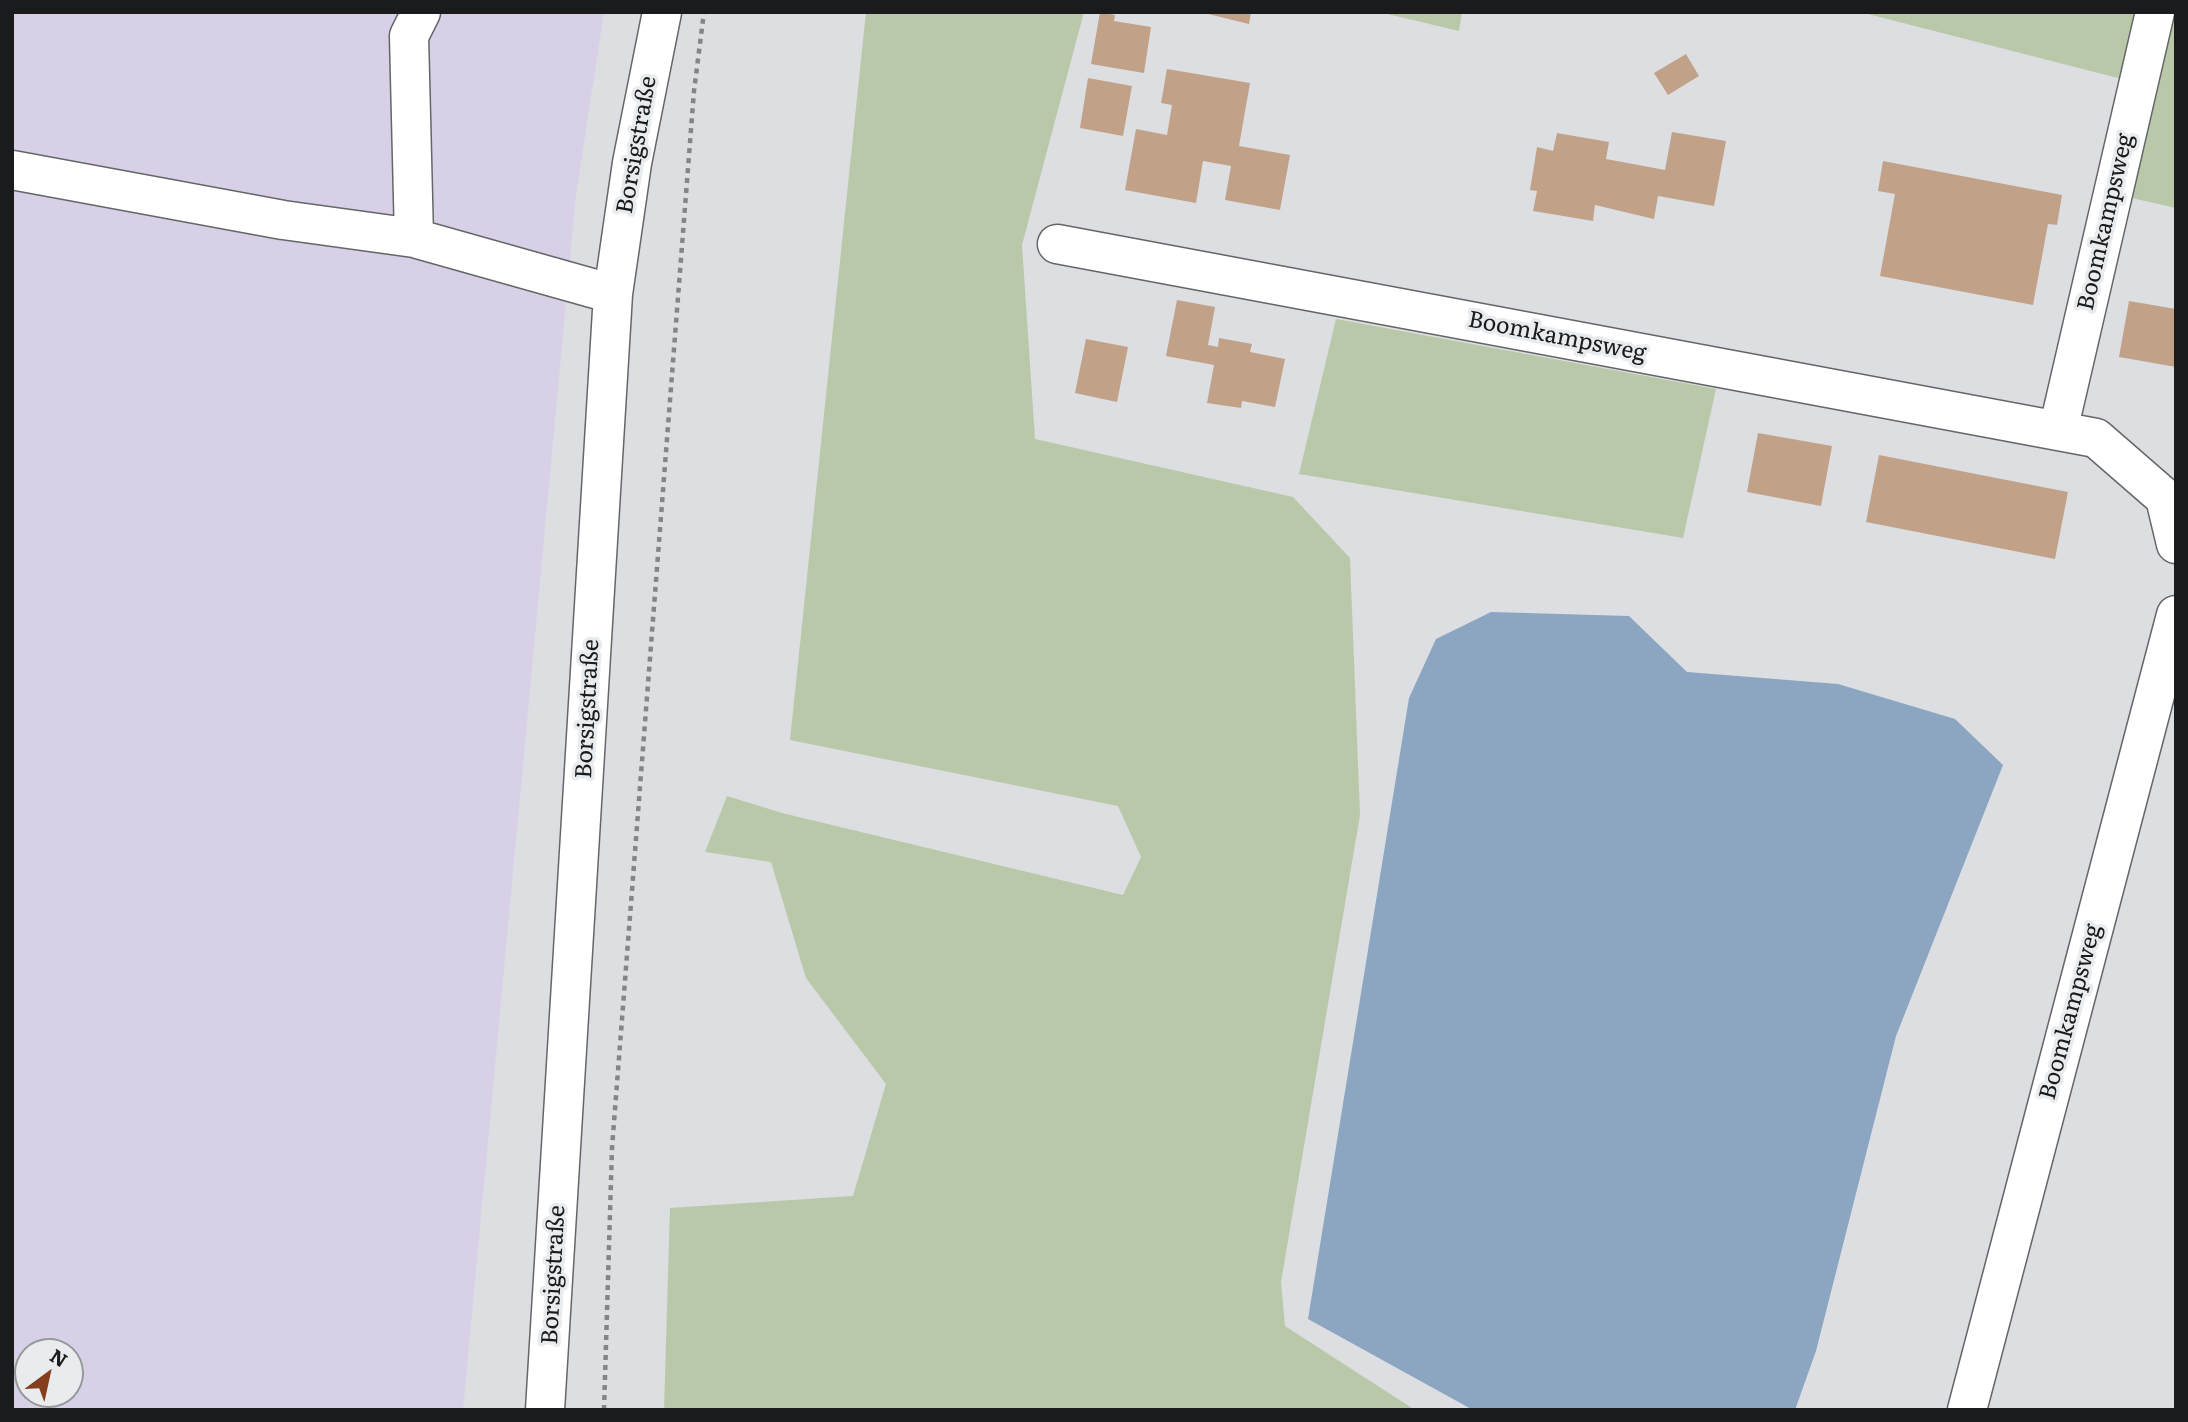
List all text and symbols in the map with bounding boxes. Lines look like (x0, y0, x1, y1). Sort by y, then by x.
street label: Borsigstraße (611, 74, 663, 216)
street label: Boomkampsweg (2072, 131, 2140, 313)
street label: Boomkampsweg (1466, 306, 1648, 368)
street label: Borsigstraße (571, 639, 605, 779)
street label: Boomkampsweg (2034, 921, 2108, 1103)
street label: Borsigstraße (537, 1205, 571, 1345)
north arrow (14, 1338, 84, 1408)
text: N (45, 1341, 74, 1373)

